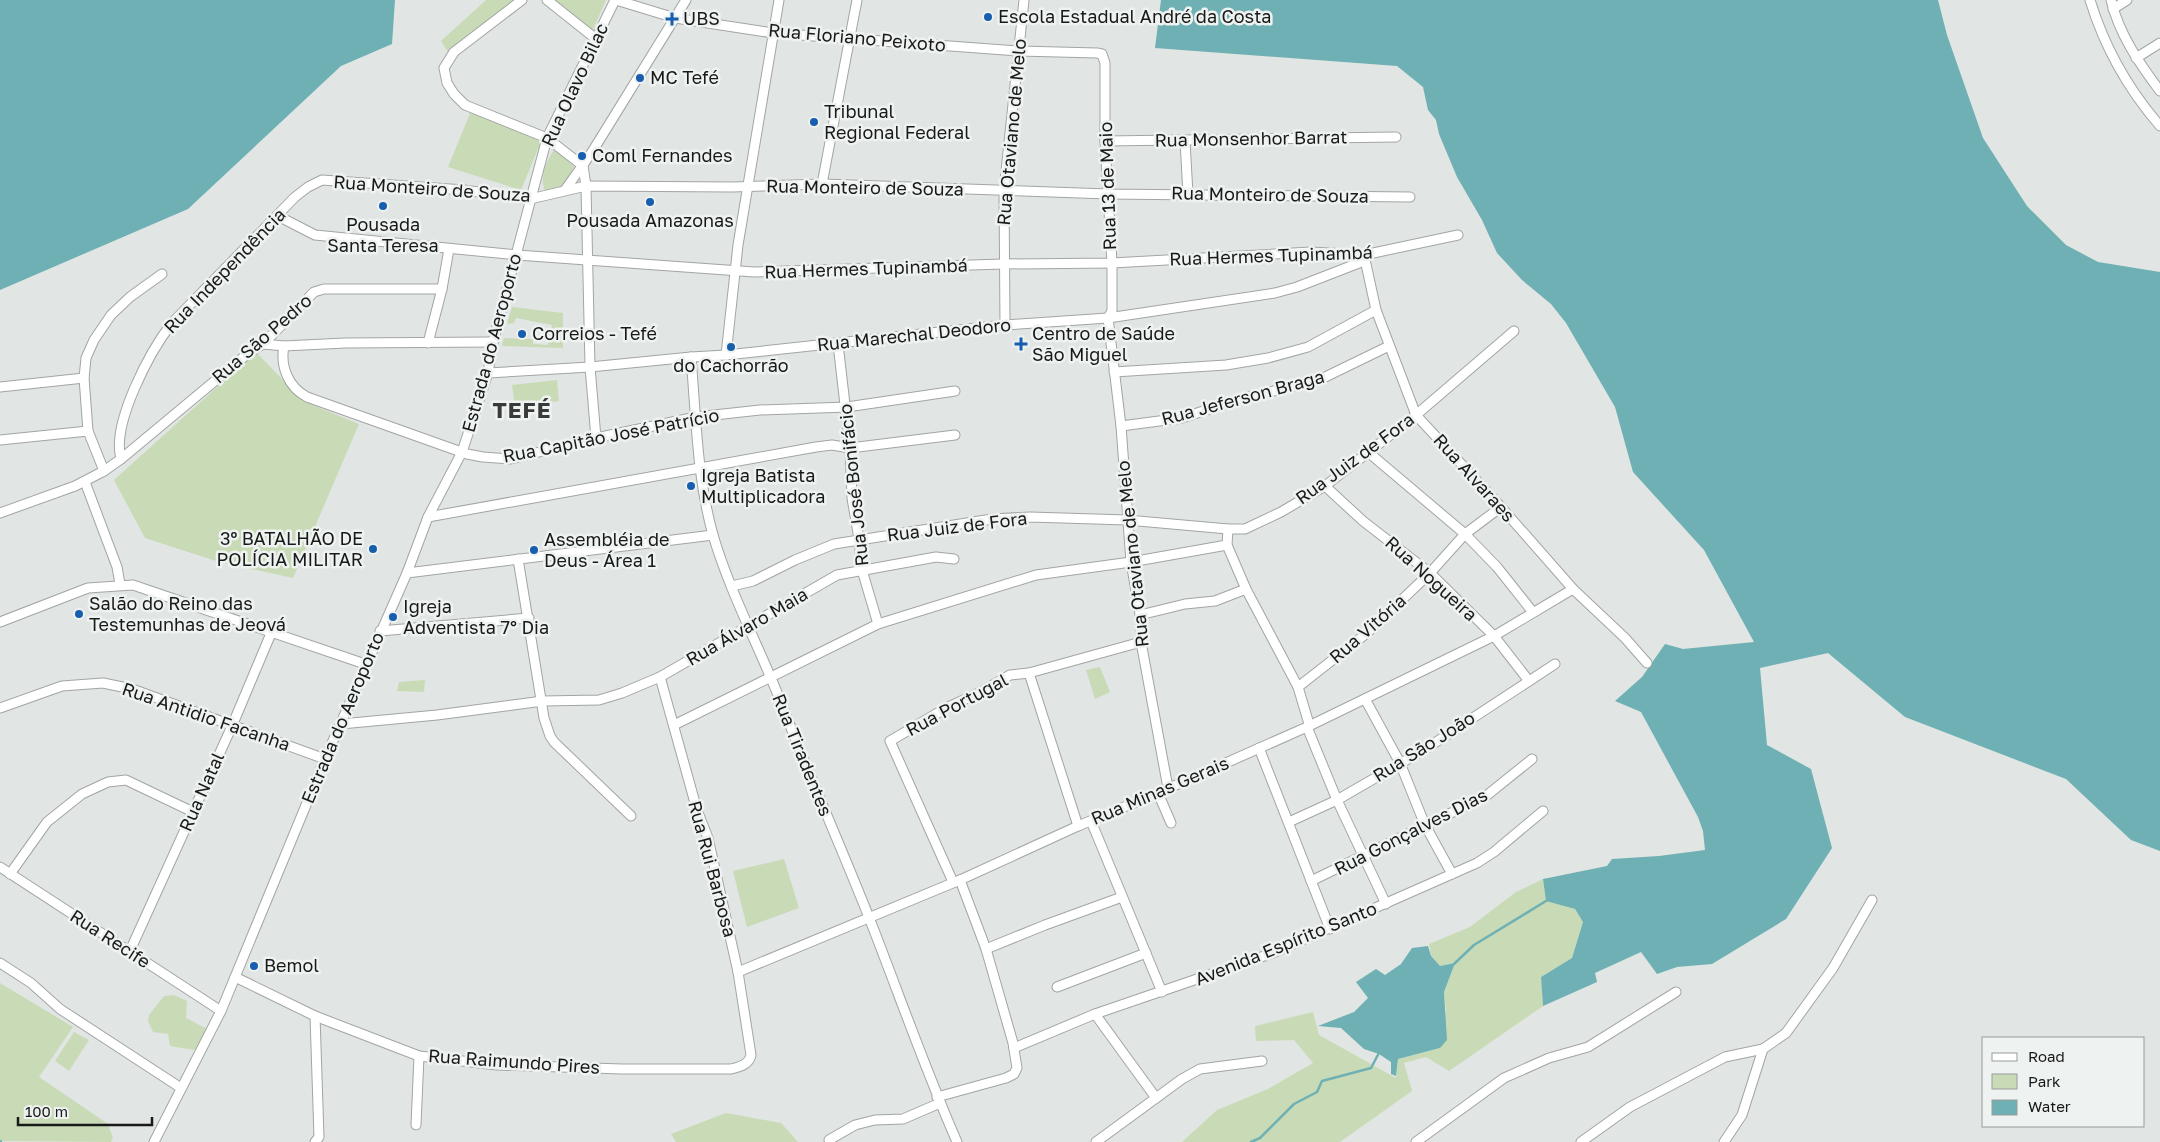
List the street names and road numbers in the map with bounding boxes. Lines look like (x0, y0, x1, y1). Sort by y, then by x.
street label: Rua Floriano Peixoto (767, 18, 947, 56)
street label: Rua Olavo Bilac (536, 19, 612, 150)
street label: Rua Otaviano de Melo (992, 38, 1030, 226)
street label: Rua 13 de Maio (1094, 121, 1120, 251)
street label: Rua Monsenhor Barrat (1155, 125, 1347, 151)
street label: Rua Monteiro de Souza (333, 170, 531, 206)
street label: Rua Monteiro de Souza (766, 174, 964, 200)
street label: Rua Monteiro de Souza (1171, 181, 1369, 207)
street label: Rua Independência (159, 203, 290, 338)
street label: Rua Hermes Tupinambá (1169, 240, 1373, 270)
street label: Estrada do Aeroporto (457, 251, 525, 434)
street label: Rua Hermes Tupinambá (764, 253, 968, 283)
street label: Rua São Pedro (207, 289, 316, 388)
street label: Rua Marechal Deodoro (816, 313, 1012, 355)
street label: Rua Jeferson Braga (1159, 365, 1327, 429)
street label: Rua Capitão José Patrício (501, 403, 721, 467)
street label: Rua José Bonifácio (834, 403, 872, 567)
street label: Rua Juiz de Fora (1291, 408, 1418, 509)
street label: Rua Alvaraes (1429, 429, 1520, 526)
street label: Rua Otaviano de Melo (1111, 460, 1153, 649)
street label: Rua Juiz de Fora (885, 506, 1028, 546)
street label: Rua Nogueira (1381, 531, 1482, 625)
street label: Rua Álvaro Maia (682, 582, 811, 670)
street label: Rua Vitória (1325, 589, 1410, 667)
street label: Estrada do Aeroporto (296, 629, 388, 807)
street label: Rua Portugal (902, 668, 1011, 740)
street label: Rua Antidio Facanha (119, 677, 293, 755)
street label: Rua Tiradentes (768, 690, 837, 819)
street label: Rua São João (1368, 706, 1479, 786)
street label: Rua Natal (174, 748, 228, 835)
street label: Rua Minas Gerais (1087, 751, 1232, 829)
street label: Rua Gonçalves Dias (1330, 783, 1491, 879)
street label: Rua Rui Barbosa (684, 798, 742, 939)
street label: Avenida Espírito Santo (1192, 897, 1380, 990)
street label: Rua Recife (66, 904, 155, 972)
street label: Rua Raimundo Pires (427, 1044, 601, 1078)

